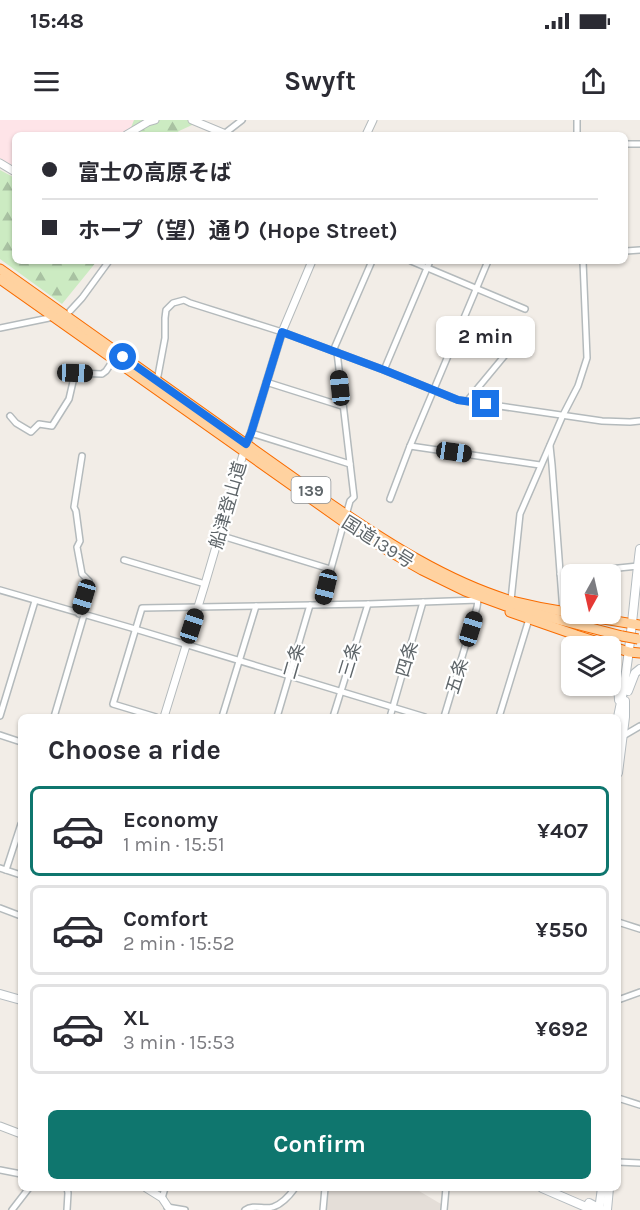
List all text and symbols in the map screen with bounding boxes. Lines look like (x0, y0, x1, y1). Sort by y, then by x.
text: 15:48 (30, 8, 84, 34)
icon: menu (30, 65, 63, 98)
text: Swyft (284, 65, 356, 97)
icon: share (577, 65, 610, 98)
text: 富士の高原そば (78, 160, 232, 186)
text: ホープ（望）通り (Hope Street) (78, 218, 398, 244)
callout: 2 min (436, 317, 536, 359)
text: 2 min (458, 325, 513, 348)
route start (109, 343, 136, 370)
car (57, 363, 93, 383)
car (329, 369, 351, 407)
route end (472, 390, 499, 417)
car (435, 441, 473, 463)
street label: 船津登山道 (205, 459, 251, 551)
road number: 139 (292, 477, 330, 503)
street label: 国道139号 (338, 511, 418, 573)
north arrow (561, 564, 621, 624)
map controls (561, 564, 621, 696)
car (313, 567, 339, 607)
car (70, 577, 98, 617)
car (178, 606, 206, 646)
car (457, 609, 485, 649)
button: layers (561, 636, 621, 696)
street label: 四条 (391, 639, 423, 679)
street label: 三条 (334, 640, 366, 680)
street label: 二条 (278, 641, 310, 681)
street label: 五条 (441, 656, 473, 696)
text: Choose a ride (48, 734, 221, 766)
icon: car (51, 804, 105, 858)
text: Economy (123, 807, 218, 833)
text: ¥407 (537, 818, 588, 844)
text: 1 min · 15:51 (123, 833, 225, 856)
icon: car (51, 903, 105, 957)
text: Comfort (123, 906, 208, 932)
text: ¥550 (536, 917, 588, 943)
text: 2 min · 15:52 (123, 932, 235, 955)
icon: car (51, 1002, 105, 1056)
text: XL (123, 1005, 149, 1031)
text: ¥692 (535, 1016, 588, 1042)
text: 3 min · 15:53 (123, 1031, 235, 1054)
button: Confirm (48, 1110, 591, 1179)

